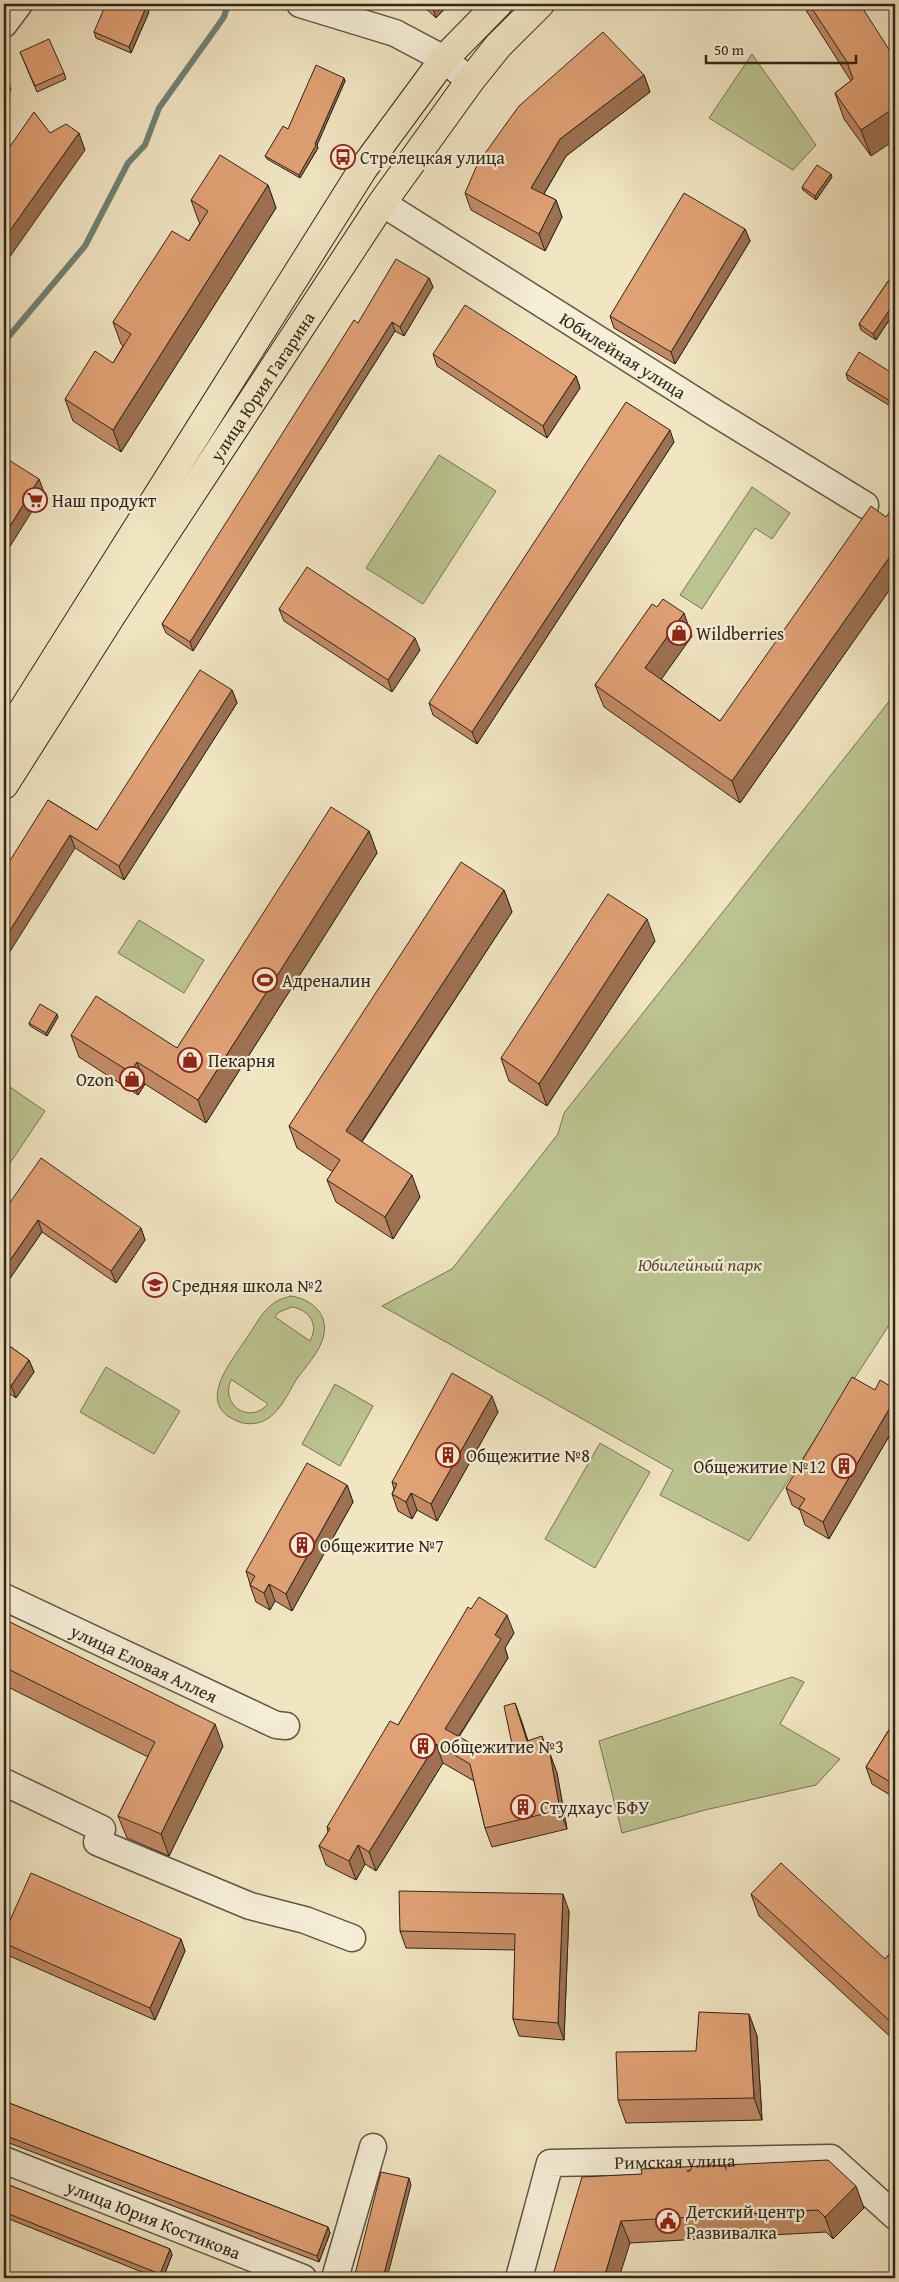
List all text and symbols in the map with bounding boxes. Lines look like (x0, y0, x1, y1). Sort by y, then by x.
scale bar (706, 32, 856, 64)
text: 50 m (714, 39, 745, 60)
bus stop icon: Стрелецкая улица (330, 144, 356, 170)
place label: Стрелецкая улица (360, 144, 505, 171)
street label: улица Юрия Гагарина (202, 305, 321, 467)
street label: Юбилейная улица (554, 305, 692, 405)
supermarket icon: Наш продукт (22, 487, 48, 513)
place label: Наш продукт (52, 487, 157, 514)
shop icon: Wildberries (666, 620, 692, 646)
place label: Wildberries (696, 620, 784, 647)
sports icon: Адреналин (252, 967, 278, 993)
place label: Адреналин (282, 967, 371, 994)
shop icon: Пекарня (177, 1047, 203, 1073)
place label: Пекарня (208, 1047, 275, 1074)
place label: Ozon (76, 1066, 114, 1093)
shop icon: Ozon (119, 1066, 145, 1092)
park label: Юбилейный парк (638, 1251, 762, 1278)
school or university icon: Средняя школа №2 (142, 1272, 168, 1298)
place label: Средняя школа №2 (172, 1272, 323, 1299)
building icon: Общежитие №8 (435, 1442, 461, 1468)
place label: Общежитие №8 (466, 1442, 590, 1469)
place label: Общежитие №12 (693, 1453, 826, 1480)
building icon: Общежитие №12 (831, 1453, 857, 1479)
building icon: Общежитие №7 (289, 1532, 315, 1558)
place label: Общежитие №7 (320, 1532, 444, 1559)
street label: улица Еловая Аллея (65, 1616, 222, 1709)
building icon: Общежитие №3 (410, 1733, 436, 1759)
place label: Общежитие №3 (440, 1733, 564, 1760)
building icon: Студхаус БФУ (510, 1794, 536, 1820)
place label: Студхаус БФУ (540, 1794, 649, 1821)
street label: Римская улица (614, 2146, 736, 2175)
street label: улица Юрия Костикова (62, 2172, 245, 2266)
place label: Детский центр Развивалка (685, 2198, 805, 2246)
public building icon: Детский центр Развивалка (655, 2208, 681, 2234)

